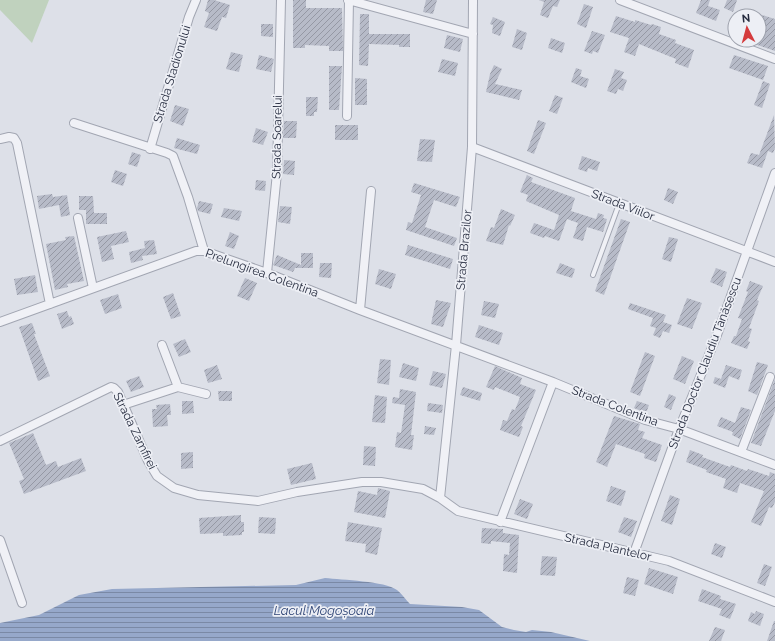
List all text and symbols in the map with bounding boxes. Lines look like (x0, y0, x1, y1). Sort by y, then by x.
north arrow (727, 8, 767, 48)
text: N (741, 12, 751, 25)
street label: Strada Stadionului (151, 24, 193, 124)
street label: Strada Soarelui (269, 95, 285, 179)
street label: Strada Viilor (589, 187, 657, 224)
street label: Strada Brazilor (454, 208, 475, 291)
street label: Prelungirea Colentina (204, 246, 320, 300)
street label: Strada Doctor Claudiu Tănăsescu (666, 275, 744, 451)
street label: Strada Colentina (570, 383, 660, 429)
street label: Strada Zamfirei (110, 390, 160, 472)
street label: Strada Plantelor (563, 530, 654, 564)
water label: Lacul Mogoșoaia (274, 603, 374, 618)

